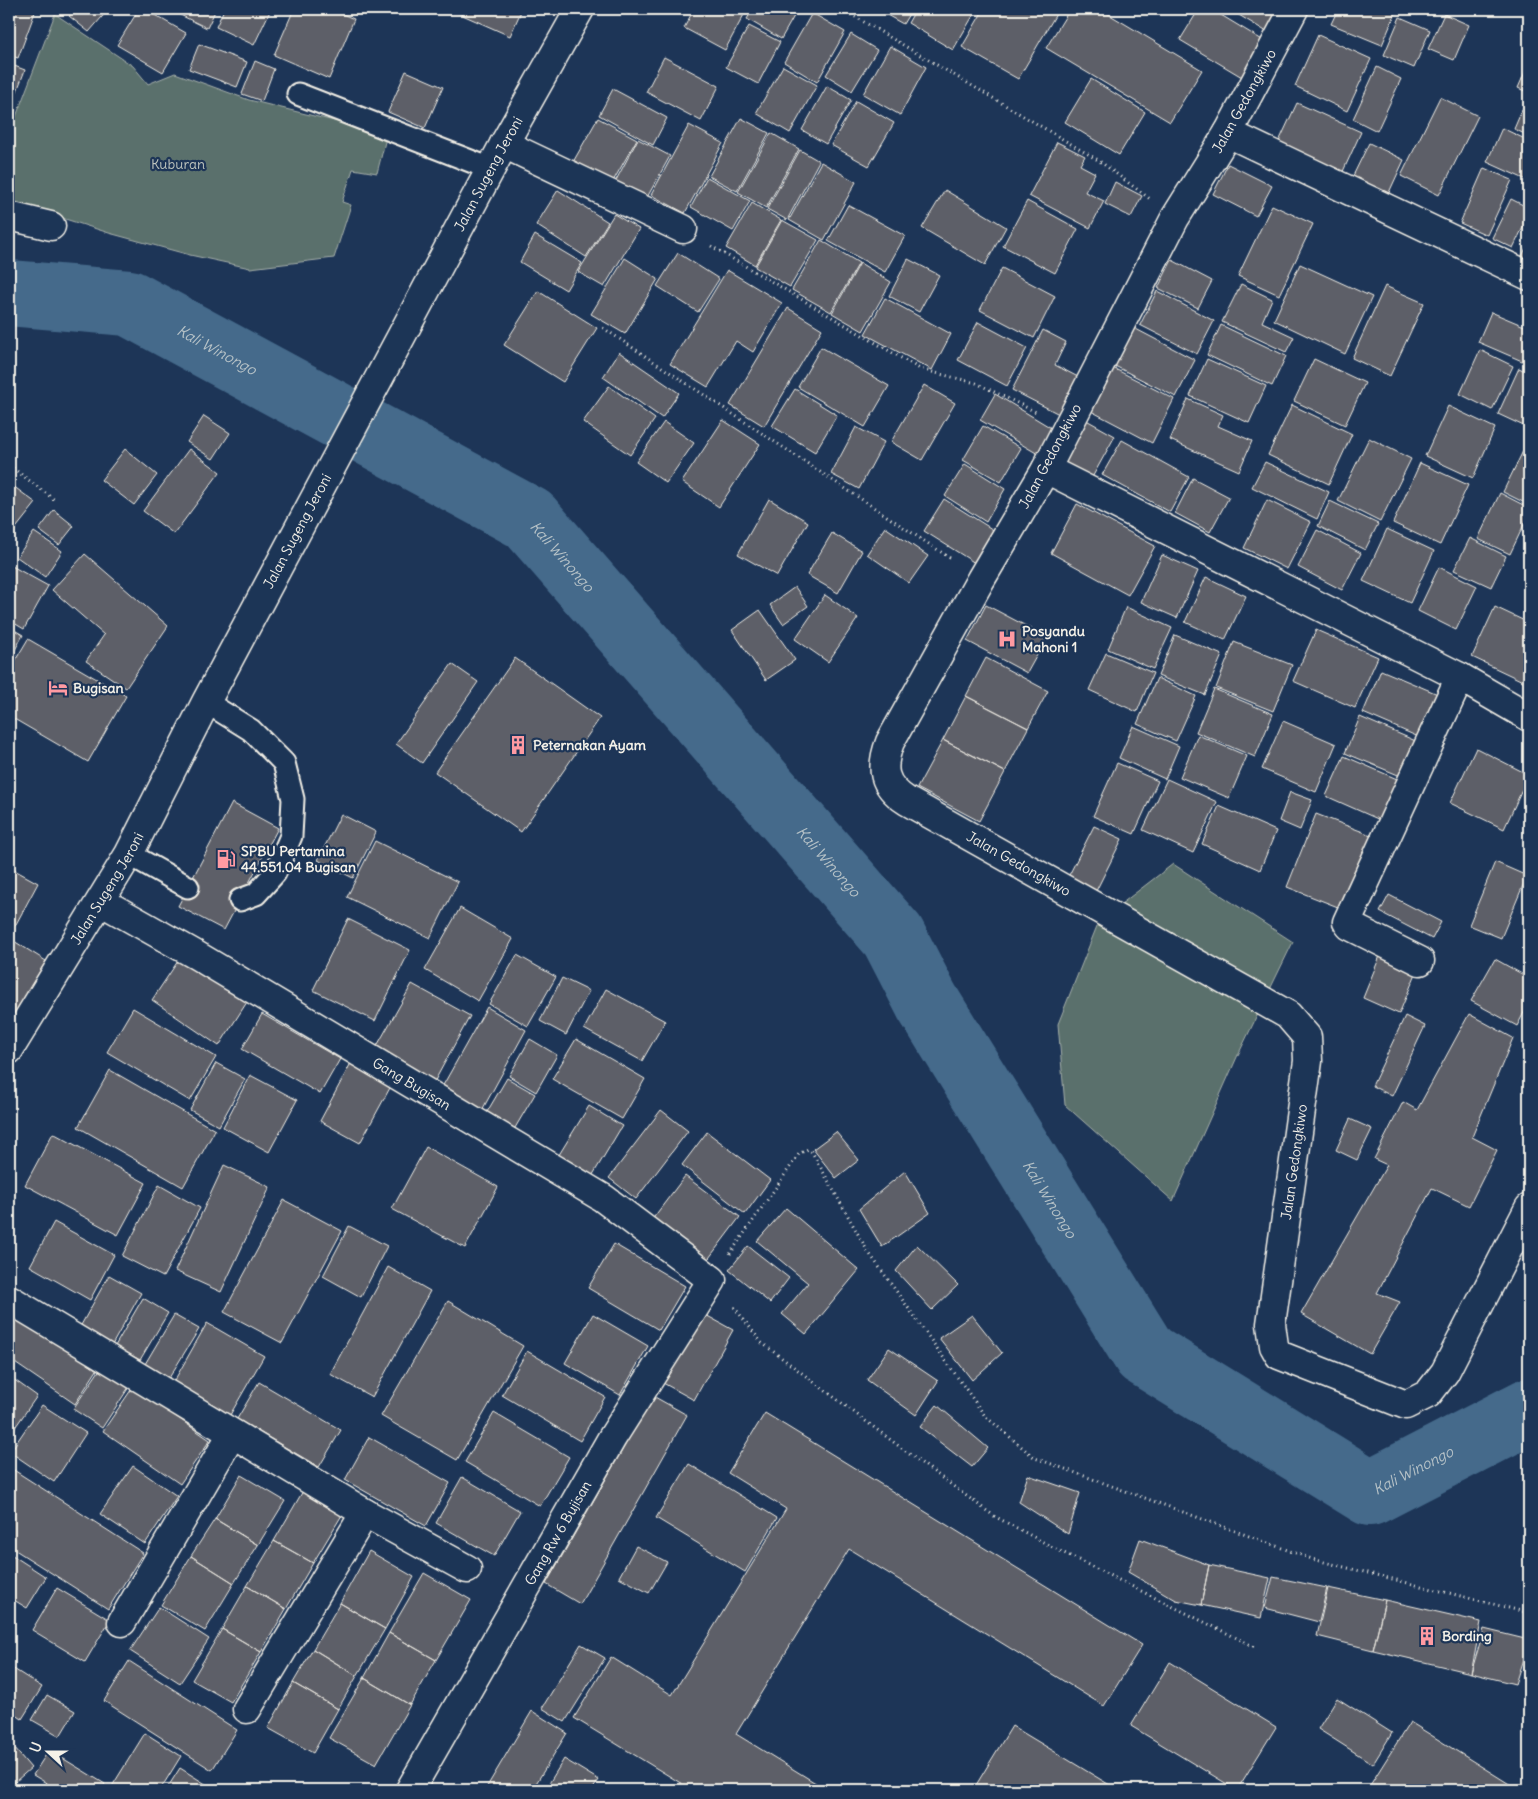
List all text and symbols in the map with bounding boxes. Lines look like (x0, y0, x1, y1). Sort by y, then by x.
street label: Jalan Gedongkiwo (1208, 46, 1280, 156)
street label: Jalan Sugeng Jeroni (450, 113, 527, 234)
park label: Kuburan (151, 155, 205, 173)
water label: Kali Winongo (174, 321, 261, 380)
street label: Jalan Gedongkiwo (1015, 400, 1085, 512)
street label: Jalan Sugeng Jeroni (259, 471, 335, 592)
water label: Kali Winongo (526, 517, 599, 597)
place label: Posyandu Mahoni 1 (1022, 622, 1085, 656)
hospital icon: Posyandu Mahoni 1 (996, 628, 1018, 650)
hotel icon: Bugisan (47, 677, 69, 699)
place label: Bugisan (73, 679, 124, 697)
building icon: Peternakan Ayam (507, 734, 529, 756)
place label: Peternakan Ayam (533, 736, 647, 754)
water label: Kali Winongo (793, 822, 866, 902)
street label: Jalan Gedongkiwo (964, 827, 1074, 900)
street label: Jalan Sugeng Jeroni (67, 829, 147, 948)
place label: SPBU Pertamina 44.551.04 Bugisan (241, 842, 356, 876)
fuel station icon: SPBU Pertamina 44.551.04 Bugisan (215, 848, 237, 870)
street label: Gang Bugisan (369, 1053, 454, 1114)
street label: Jalan Gedongkiwo (1277, 1103, 1311, 1221)
water label: Kali Winongo (1019, 1157, 1082, 1243)
water label: Kali Winongo (1370, 1441, 1458, 1499)
street label: Gang Rw 6 Bujisan (521, 1477, 595, 1589)
building icon: Bording (1416, 1625, 1438, 1647)
place label: Bording (1442, 1627, 1492, 1645)
north arrow (22, 1726, 72, 1776)
text: U (26, 1740, 46, 1755)

